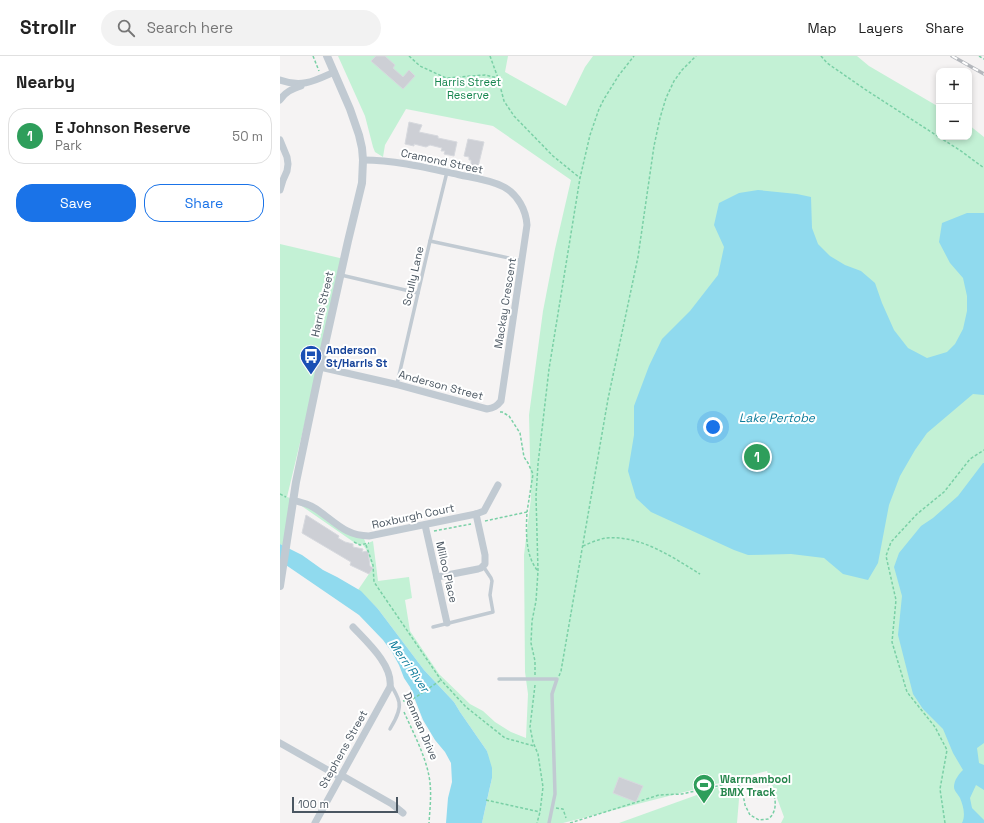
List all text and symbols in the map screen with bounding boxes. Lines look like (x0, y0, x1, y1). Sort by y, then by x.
search box (101, 10, 381, 46)
text: Strollr (20, 15, 77, 40)
icon: search (115, 17, 137, 39)
text: Search here (147, 18, 233, 37)
text: Map (807, 19, 837, 37)
text: Layers (859, 19, 903, 37)
text: Share (925, 19, 964, 37)
map controls (936, 68, 972, 140)
button: + (936, 68, 972, 104)
text: Nearby (16, 71, 75, 93)
park label: Harris Street Reserve (435, 75, 501, 102)
button: − (936, 104, 972, 140)
text: E Johnson Reserve (55, 118, 191, 137)
text: 1 (27, 128, 33, 145)
text: 50 m (232, 128, 263, 145)
text: Park (55, 137, 82, 154)
street label: Cramond Street (400, 145, 484, 177)
button: Save (16, 184, 136, 222)
button: Share (144, 184, 264, 222)
street label: Scully Lane (399, 245, 427, 307)
street label: Mackay Crescent (491, 257, 519, 349)
street label: Harris Street (308, 270, 336, 338)
bus stop icon: Anderson St/Harris St (298, 343, 324, 376)
place label: Anderson St/Harris St (326, 343, 387, 370)
street label: Anderson Street (397, 367, 485, 403)
water label: Lake Pertobe (739, 410, 816, 426)
your location (703, 417, 723, 437)
pin: 1 (744, 442, 770, 472)
street label: Roxburgh Court (370, 500, 456, 532)
street label: Milloo Place (433, 540, 461, 604)
water label: Merri River (385, 636, 434, 697)
street label: Denman Drive (400, 690, 442, 762)
street label: Stephens Street (316, 707, 370, 791)
sports icon: Warrnambool BMX Track (691, 772, 717, 805)
place label: Warrnambool BMX Track (720, 772, 791, 799)
scale bar (292, 795, 398, 814)
text: 100 m (298, 797, 329, 811)

